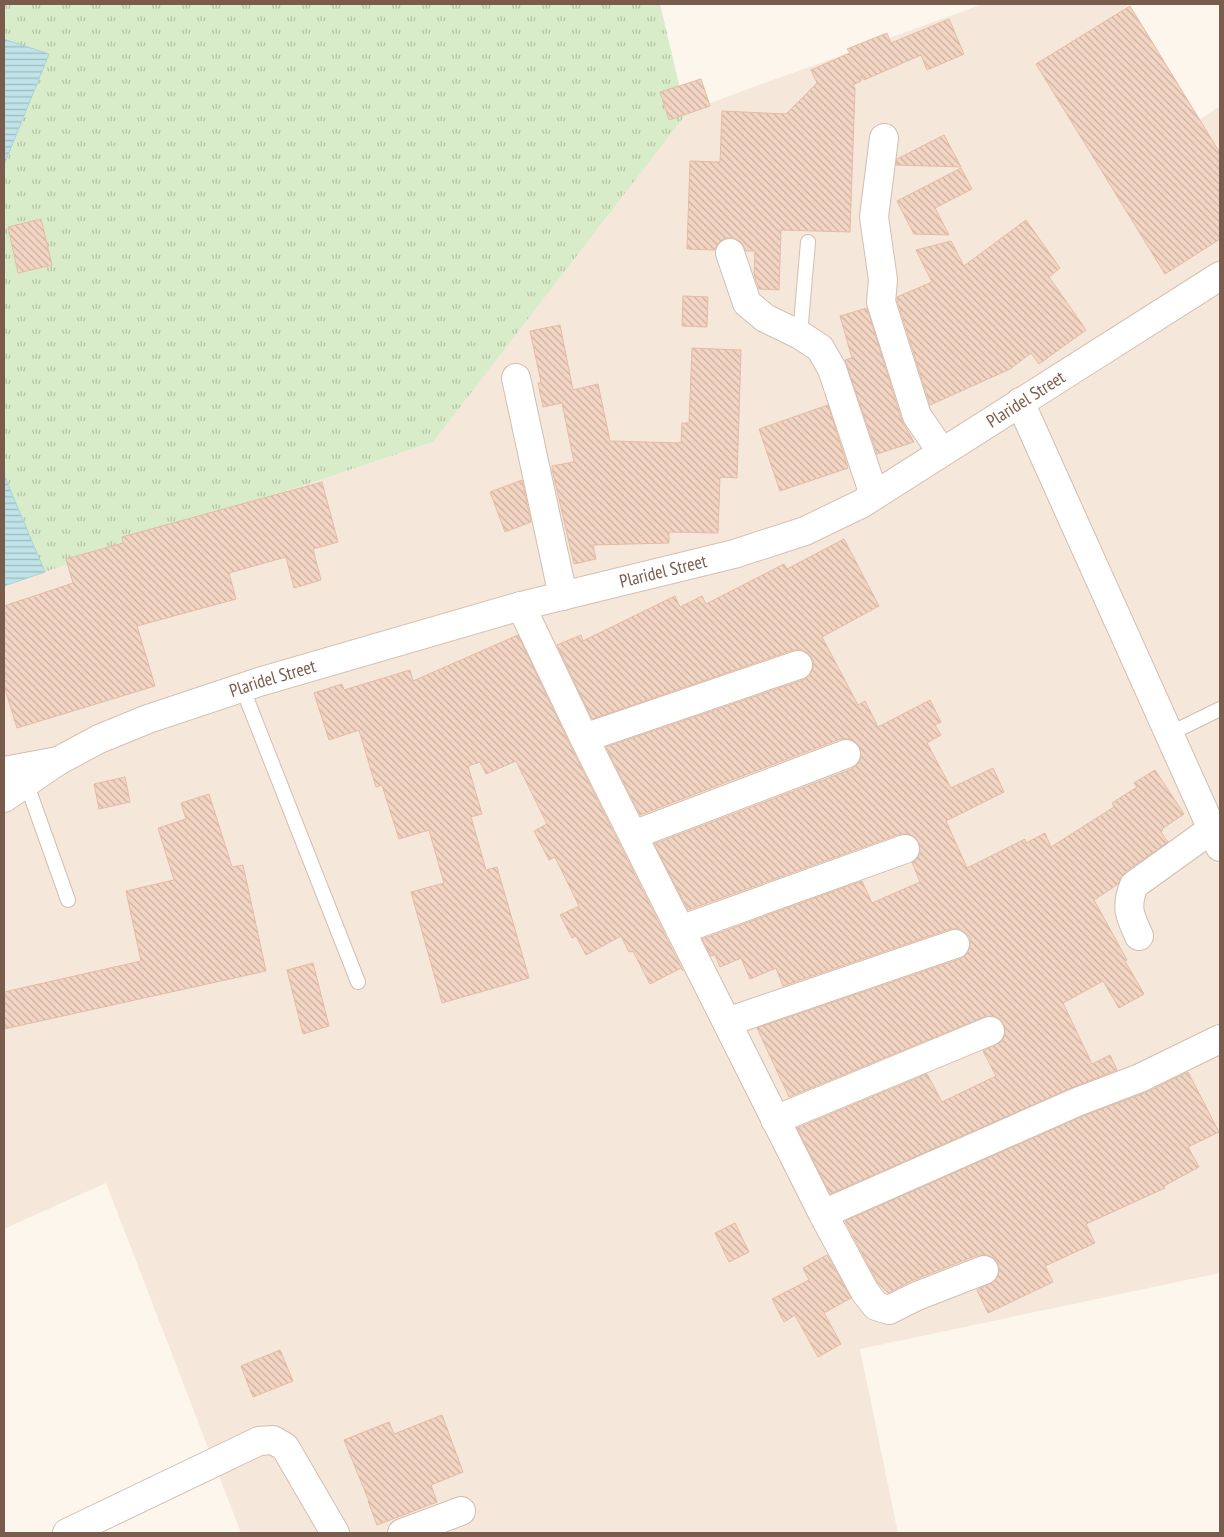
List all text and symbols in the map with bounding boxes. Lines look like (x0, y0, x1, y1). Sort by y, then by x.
street label: Plaridel Street (982, 365, 1069, 432)
street label: Plaridel Street (617, 549, 709, 593)
street label: Plaridel Street (226, 654, 318, 702)

